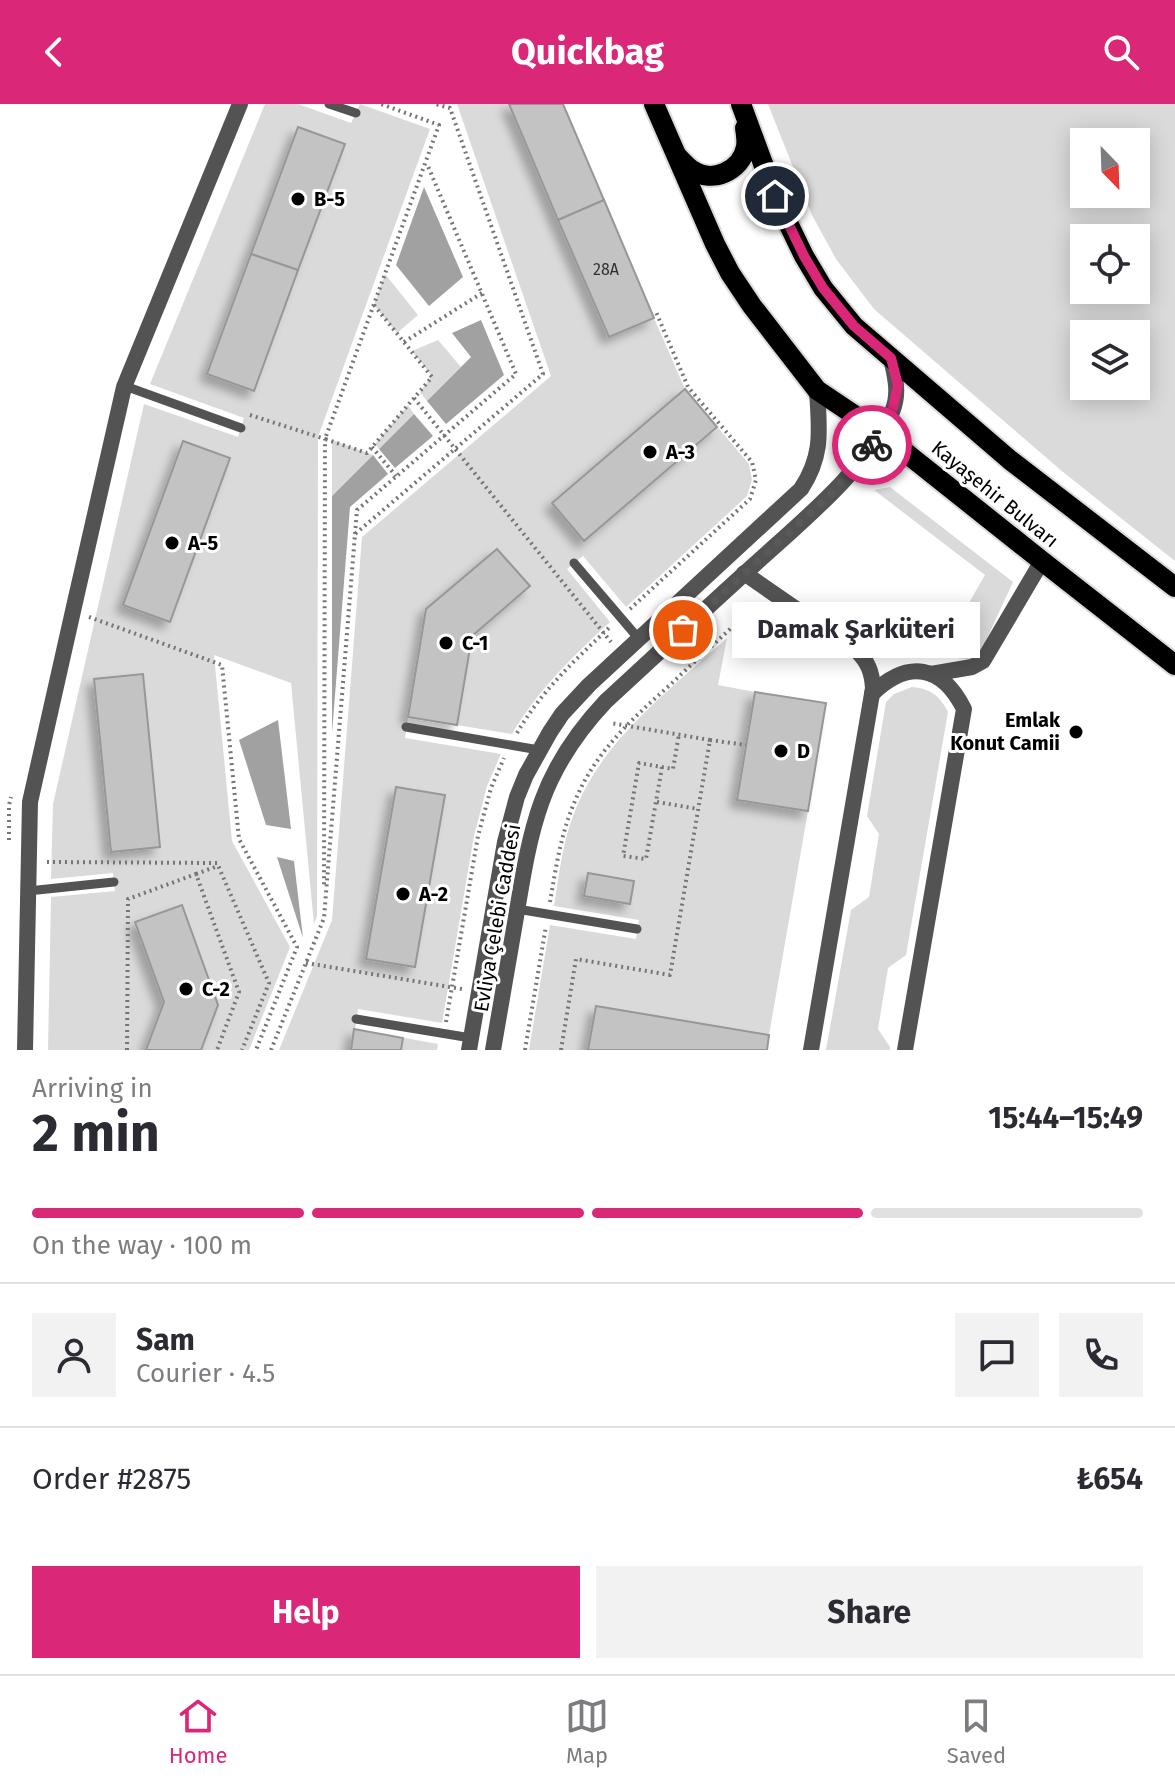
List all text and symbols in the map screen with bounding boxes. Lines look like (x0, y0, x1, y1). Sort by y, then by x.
icon: back (32, 30, 76, 74)
text: Quickbag (511, 30, 664, 74)
icon: search (1099, 30, 1143, 74)
north arrow (1070, 128, 1150, 208)
map controls (1070, 128, 1150, 400)
pin (741, 162, 809, 230)
icon: home (753, 174, 797, 218)
place label: B-5 (314, 187, 345, 211)
marker: B-5 (289, 190, 307, 208)
button: locate (1070, 224, 1150, 304)
house number: 28A (593, 260, 620, 279)
button: layers (1070, 320, 1150, 400)
courier (832, 405, 912, 485)
icon: bike (850, 423, 894, 467)
street label: Kayaşehir Bulvarı (926, 436, 1063, 553)
place label: A-3 (665, 440, 695, 464)
marker: A-3 (641, 443, 659, 461)
place label: A-5 (187, 531, 219, 555)
marker: A-5 (163, 534, 181, 552)
pin (649, 596, 717, 664)
callout: Damak Şarküteri (731, 602, 979, 658)
icon: bag (661, 608, 705, 652)
text: Damak Şarküteri (757, 614, 955, 645)
place label: C-1 (462, 631, 488, 655)
marker: C-1 (437, 634, 455, 652)
place label: Emlak Konut Camii (950, 708, 1061, 755)
marker: Emlak Konut Camii (1067, 723, 1085, 741)
place label: D (797, 739, 810, 763)
marker: D (772, 742, 790, 760)
street label: Evliya Çelebi Caddesi (469, 822, 526, 1014)
place label: A-2 (418, 882, 448, 906)
marker: A-2 (394, 885, 412, 903)
place label: C-2 (202, 977, 230, 1001)
marker: C-2 (177, 980, 195, 998)
text: Arriving in (32, 1073, 153, 1104)
text: 15:44–15:49 (988, 1100, 1143, 1136)
text: 2 min (32, 1102, 160, 1165)
text: On the way · 100 m (32, 1230, 252, 1261)
button: person (32, 1313, 116, 1397)
button: chat (955, 1313, 1039, 1397)
button: phone (1059, 1313, 1143, 1397)
text: Sam (136, 1322, 195, 1358)
text: Courier · 4.5 (136, 1358, 275, 1389)
text: Order #2875 (32, 1461, 191, 1497)
text: ₺654 (1076, 1461, 1143, 1497)
button: Help (32, 1566, 580, 1658)
button: Share (596, 1566, 1143, 1658)
tab: Home (169, 1694, 227, 1769)
tab: Map (565, 1694, 609, 1769)
tab: Saved (947, 1694, 1006, 1769)

